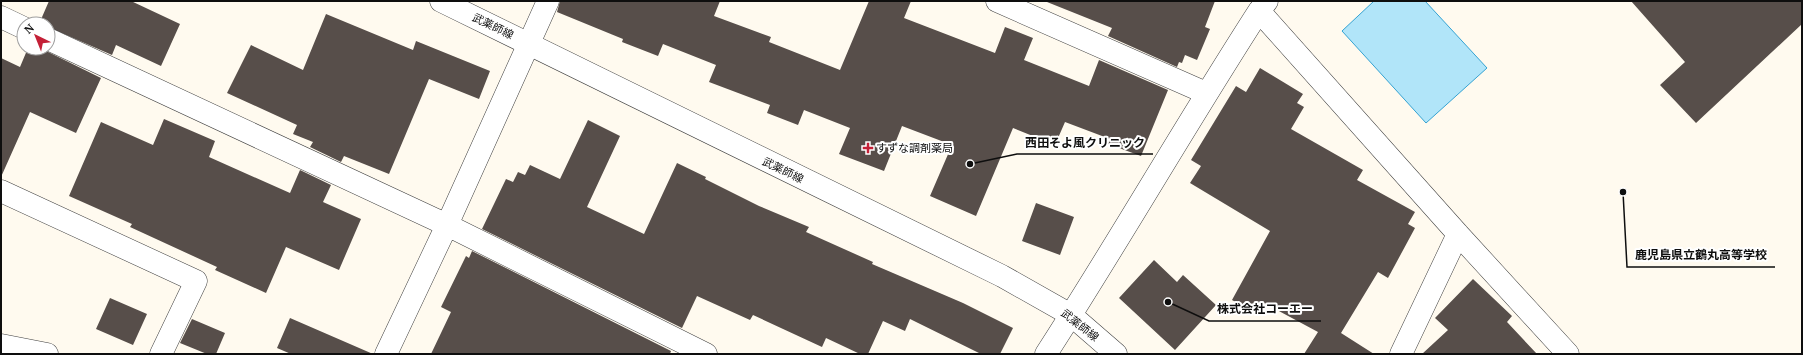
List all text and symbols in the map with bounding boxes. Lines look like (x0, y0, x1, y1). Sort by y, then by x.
street label: 武薬師線 (470, 10, 516, 42)
north arrow (16, 16, 56, 56)
text: N (21, 20, 37, 37)
callout: 西田そよ風クリニック (1017, 130, 1153, 154)
text: 西田そよ風クリニック (1025, 135, 1145, 150)
place label: すずな調剤薬局 (876, 141, 953, 155)
marker: すずな調剤薬局 (863, 143, 873, 153)
street label: 武薬師線 (760, 154, 806, 186)
callout: 鹿児島県立鶴丸高等学校 (1627, 243, 1775, 267)
text: 鹿児島県立鶴丸高等学校 (1635, 247, 1767, 262)
callout: 株式会社コーエー (1209, 297, 1321, 321)
text: 株式会社コーエー (1217, 301, 1313, 316)
street label: 武薬師線 (1058, 306, 1102, 344)

